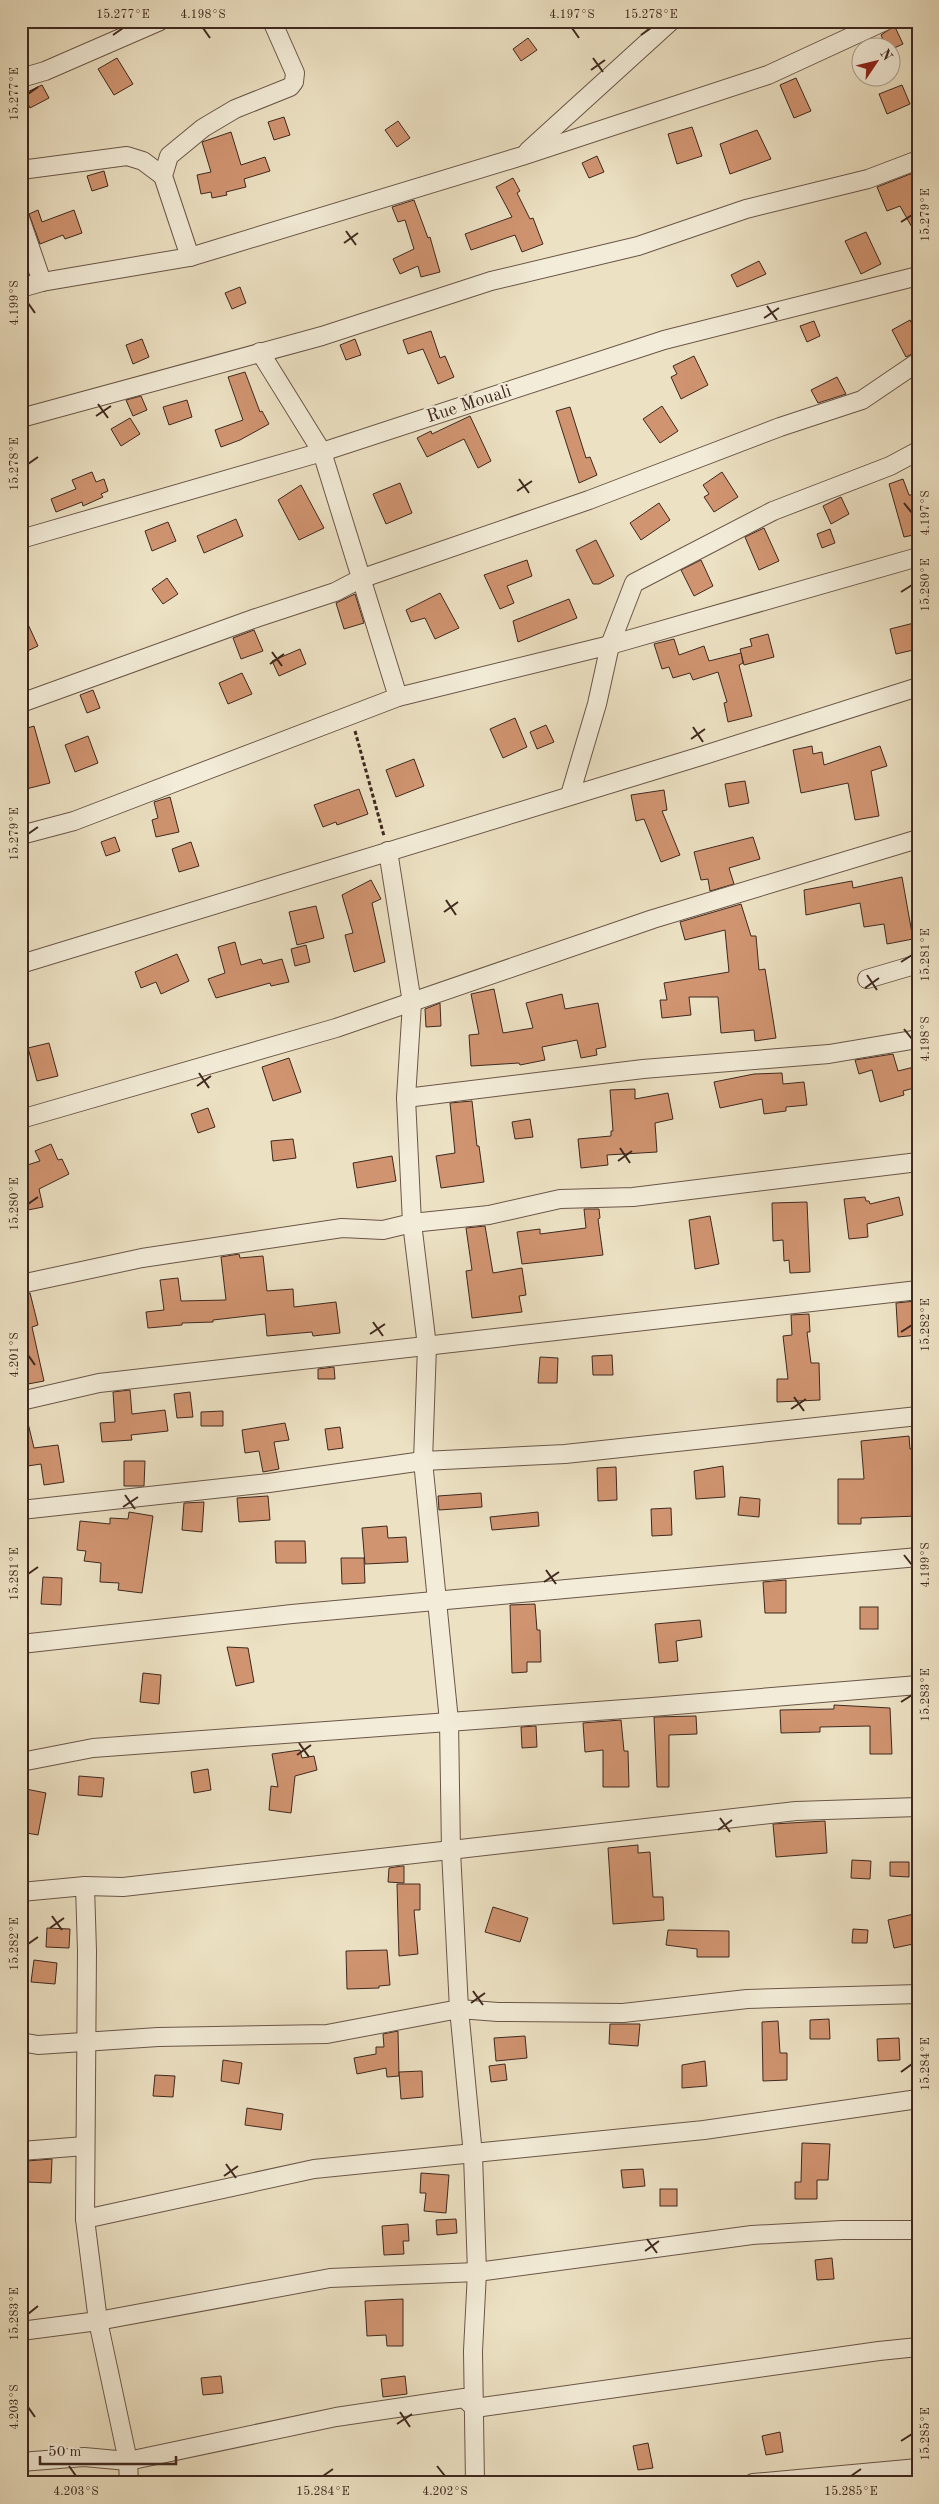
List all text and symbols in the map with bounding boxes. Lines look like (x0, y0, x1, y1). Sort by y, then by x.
text: 15.277°E (96, 8, 150, 21)
text: 15.278°E (624, 8, 678, 21)
text: 4.198°S (180, 9, 226, 21)
text: 4.197°S (549, 9, 595, 21)
north arrow (852, 38, 902, 88)
text: N (877, 47, 895, 64)
text: 15.277°E (8, 67, 21, 121)
text: 15.279°E (919, 188, 932, 242)
text: 4.199°S (9, 280, 21, 326)
street label: Rue Mouali (424, 382, 514, 426)
text: 15.278°E (8, 437, 21, 491)
text: 4.197°S (920, 490, 932, 536)
text: 15.280°E (919, 558, 932, 612)
text: 15.279°E (8, 807, 21, 861)
text: 15.281°E (919, 928, 932, 982)
text: 4.198°S (920, 1016, 932, 1062)
text: 15.280°E (8, 1177, 21, 1231)
text: 15.282°E (919, 1298, 932, 1352)
text: 4.201°S (9, 1332, 21, 1378)
text: 4.199°S (920, 1542, 932, 1588)
text: 15.281°E (8, 1547, 21, 1601)
text: 15.283°E (919, 1668, 932, 1722)
text: 15.282°E (8, 1917, 21, 1971)
text: 15.284°E (919, 2037, 932, 2091)
text: 15.283°E (8, 2287, 21, 2341)
text: 4.203°S (9, 2384, 21, 2430)
text: 15.285°E (919, 2407, 932, 2461)
scale bar (40, 2434, 176, 2466)
text: 50 m (48, 2445, 82, 2460)
text: 15.284°E (296, 2485, 350, 2498)
text: 15.285°E (824, 2485, 878, 2498)
text: 4.203°S (53, 2486, 99, 2498)
text: 4.202°S (422, 2486, 468, 2498)

